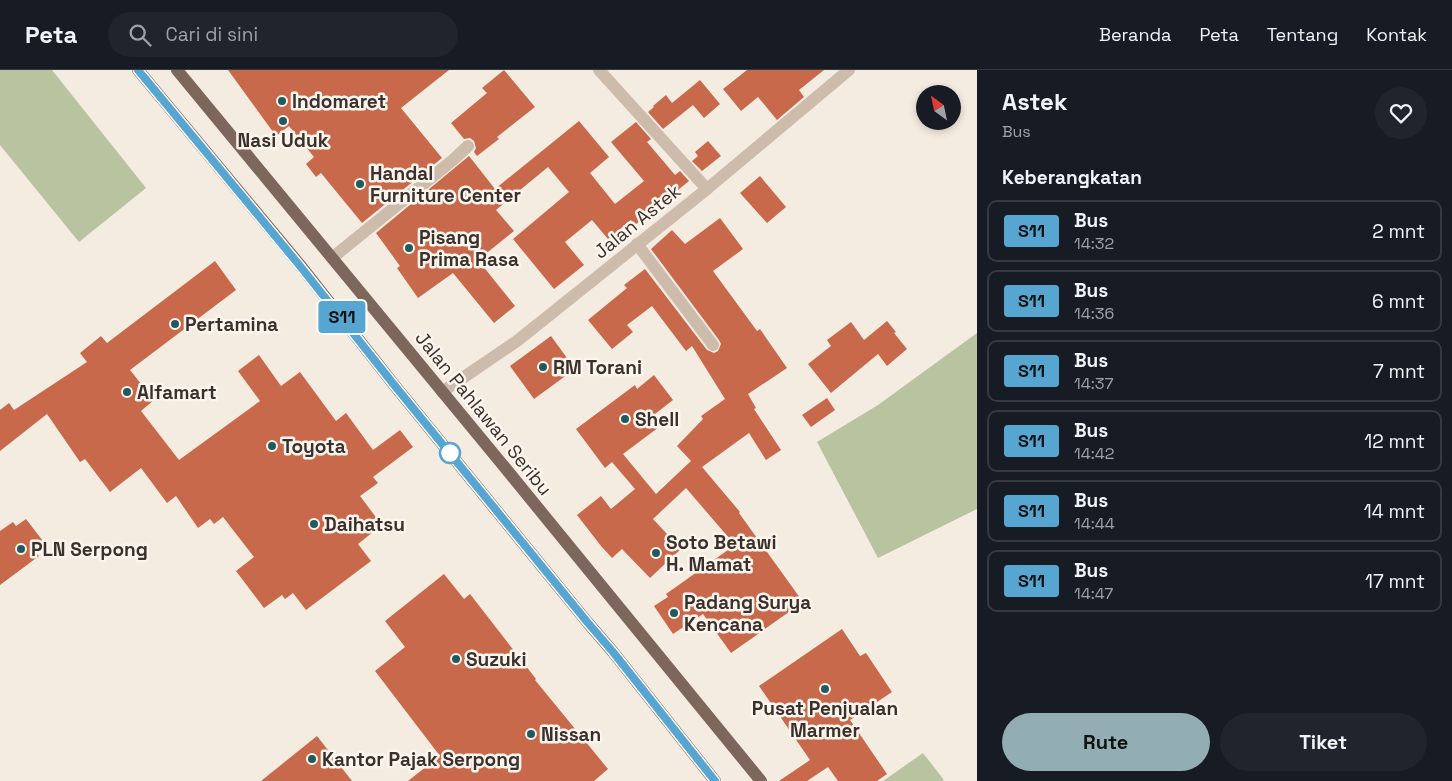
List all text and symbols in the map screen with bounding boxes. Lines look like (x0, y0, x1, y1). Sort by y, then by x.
search box (108, 12, 458, 57)
text: Peta (25, 19, 78, 50)
icon: search (126, 21, 154, 49)
text: Cari di sini (166, 22, 258, 47)
text: Beranda (1099, 23, 1171, 46)
text: Peta (1199, 23, 1239, 46)
text: Tentang (1267, 23, 1338, 46)
text: Kontak (1366, 23, 1427, 46)
north arrow (916, 85, 961, 130)
map controls (916, 85, 961, 130)
text: Astek (1002, 86, 1067, 117)
button: heart (1375, 87, 1427, 139)
place label: Indomaret (292, 89, 386, 114)
marker: Indomaret (276, 95, 288, 107)
marker: Nasi Uduk (277, 115, 289, 127)
text: Bus (1002, 121, 1031, 142)
place label: Nasi Uduk (238, 128, 329, 153)
place label: Handal Furniture Center (370, 161, 521, 208)
text: Keberangkatan (1002, 165, 1142, 190)
marker: Handal Furniture Center (354, 178, 366, 190)
street label: Jalan Astek (589, 179, 686, 264)
text: Bus (1074, 208, 1108, 233)
text: S11 (1018, 219, 1045, 242)
text: 2 mnt (1372, 219, 1425, 244)
place label: Pisang Prima Rasa (419, 225, 519, 272)
text: 14:32 (1074, 233, 1114, 254)
marker: Pisang Prima Rasa (403, 242, 415, 254)
text: Bus (1074, 278, 1108, 303)
text: S11 (1018, 289, 1045, 312)
text: 6 mnt (1372, 289, 1425, 314)
line badge: S11 (313, 301, 371, 333)
text: 14:36 (1074, 303, 1114, 324)
text: S11 (328, 305, 356, 328)
place label: Pertamina (185, 312, 278, 337)
marker: Pertamina (169, 318, 181, 330)
street label: Jalan Pahlawan Seribu (410, 326, 558, 500)
text: Bus (1074, 348, 1108, 373)
place label: RM Torani (553, 355, 642, 380)
text: S11 (1018, 359, 1045, 382)
text: 7 mnt (1373, 359, 1425, 384)
marker: RM Torani (537, 361, 549, 373)
text: 14:37 (1074, 373, 1113, 394)
place label: Alfamart (137, 380, 217, 405)
marker: Alfamart (121, 386, 133, 398)
place label: Shell (635, 407, 679, 432)
marker: Shell (619, 413, 631, 425)
text: Bus (1074, 418, 1108, 443)
text: S11 (1018, 429, 1045, 452)
text: 12 mnt (1364, 429, 1425, 454)
place label: Toyota (282, 434, 346, 459)
marker: Toyota (266, 440, 278, 452)
unlabelled marker (439, 442, 461, 464)
text: 14:42 (1074, 443, 1114, 464)
text: Bus (1074, 488, 1108, 513)
text: S11 (1018, 499, 1045, 522)
text: 14 mnt (1364, 499, 1425, 524)
place label: Daihatsu (324, 512, 405, 537)
text: 14:44 (1074, 513, 1115, 534)
marker: Daihatsu (308, 518, 320, 530)
place label: Soto Betawi H. Mamat (666, 530, 776, 577)
place label: PLN Serpong (31, 537, 148, 562)
marker: PLN Serpong (15, 543, 27, 555)
marker: Soto Betawi H. Mamat (650, 547, 662, 559)
text: Bus (1074, 558, 1108, 583)
text: S11 (1018, 569, 1045, 592)
text: 17 mnt (1365, 569, 1425, 594)
text: 14:47 (1074, 583, 1113, 604)
place label: Padang Surya Kencana (684, 590, 811, 637)
marker: Padang Surya Kencana (668, 607, 680, 619)
place label: Suzuki (466, 647, 527, 672)
marker: Suzuki (450, 653, 462, 665)
marker: Pusat Penjualan Marmer (819, 683, 831, 695)
place label: Pusat Penjualan Marmer (752, 696, 898, 743)
button: Rute (1002, 713, 1210, 771)
button: Tiket (1220, 713, 1427, 771)
place label: Nissan (541, 722, 601, 747)
marker: Nissan (525, 728, 537, 740)
place label: Kantor Pajak Serpong (322, 747, 520, 772)
marker: Kantor Pajak Serpong (306, 753, 318, 765)

